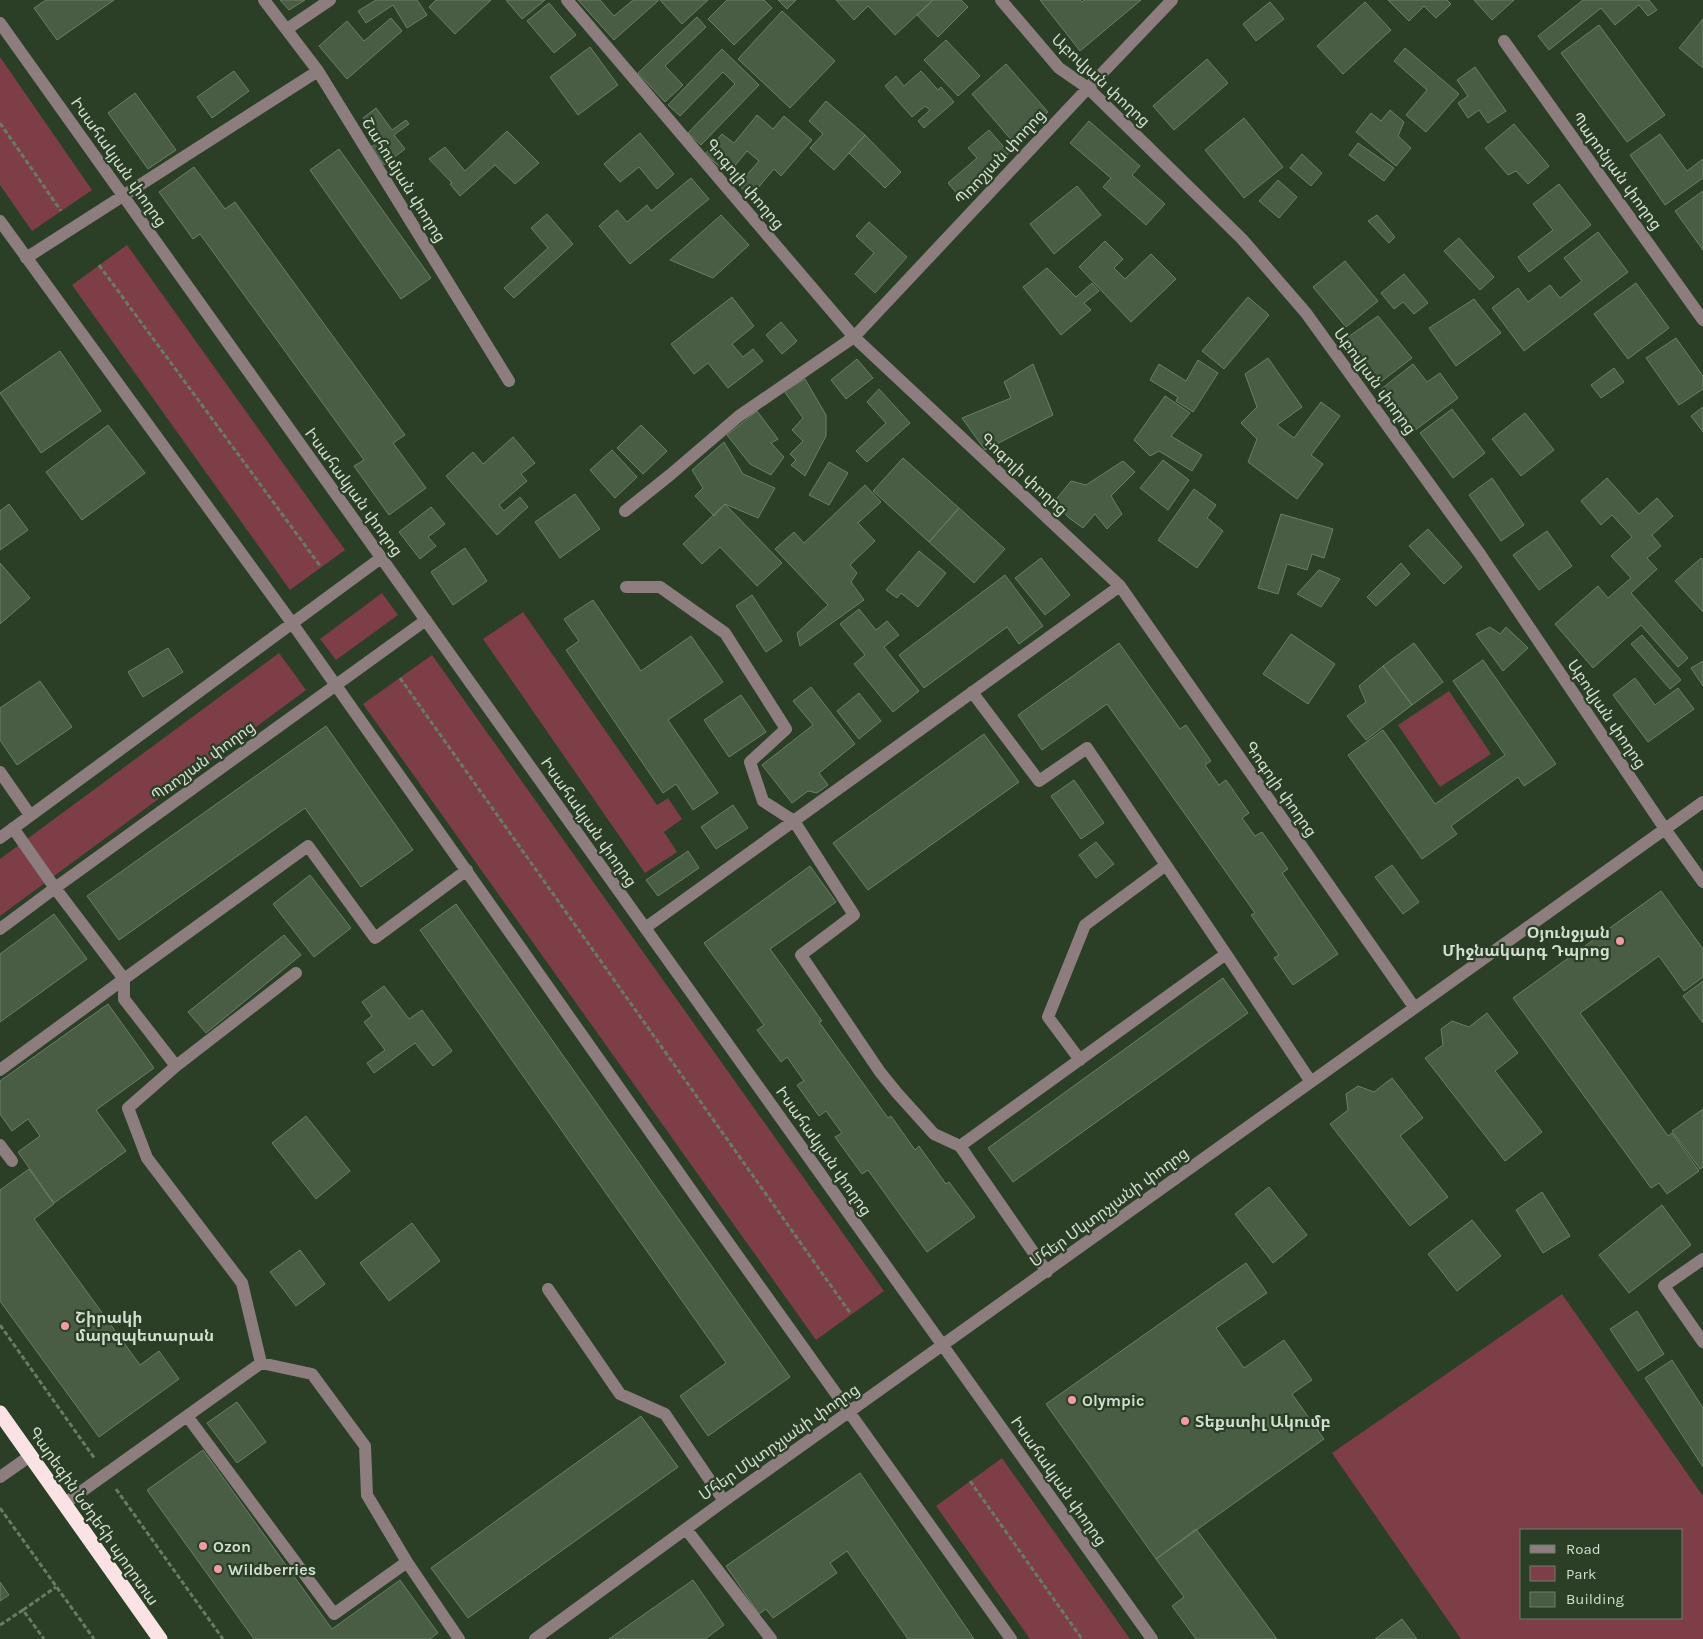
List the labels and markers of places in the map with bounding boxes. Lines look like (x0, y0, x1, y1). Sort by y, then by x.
place label: Օյունջյան Միջնակարգ Դպրոց (1442, 923, 1610, 960)
marker: Օյունջյան Միջնակարգ Դպրոց (1614, 935, 1626, 947)
place label: Շիրակի մարզպետարան (75, 1308, 214, 1345)
marker: Շիրակի մարզպետարան (59, 1320, 71, 1332)
place label: Olympic (1082, 1391, 1145, 1410)
marker: Olympic (1066, 1394, 1078, 1406)
place label: Տեքստիլ Ակումբ (1195, 1412, 1331, 1431)
marker: Տեքստիլ Ակումբ (1179, 1415, 1191, 1427)
place label: Ozon (213, 1537, 251, 1556)
marker: Ozon (197, 1540, 209, 1552)
place label: Wildberries (228, 1560, 316, 1579)
marker: Wildberries (212, 1563, 224, 1575)

